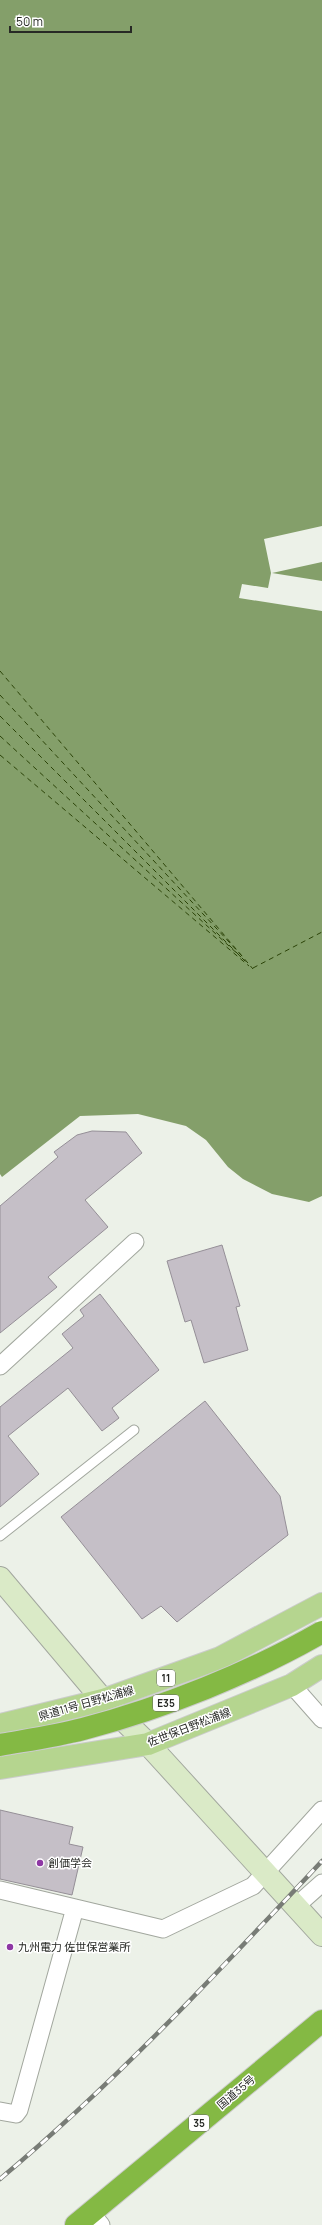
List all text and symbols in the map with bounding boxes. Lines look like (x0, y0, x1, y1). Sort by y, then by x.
scale bar (10, 8, 131, 34)
text: 50 m (16, 13, 43, 30)
road number: 11 (157, 1670, 175, 1686)
street label: 県道11号 日野松浦線 (36, 1682, 135, 1723)
road number: E35 (153, 1695, 179, 1711)
street label: 佐世保日野松浦線 (145, 1704, 233, 1749)
place label: 創価学会 (48, 1855, 92, 1870)
marker: 創価学会 (35, 1858, 45, 1868)
place label: 九州電力 佐世保営業所 (18, 1939, 131, 1954)
marker: 九州電力 佐世保営業所 (5, 1942, 15, 1952)
street label: 国道35号 (213, 2071, 258, 2112)
road number: 35 (189, 2115, 209, 2131)

